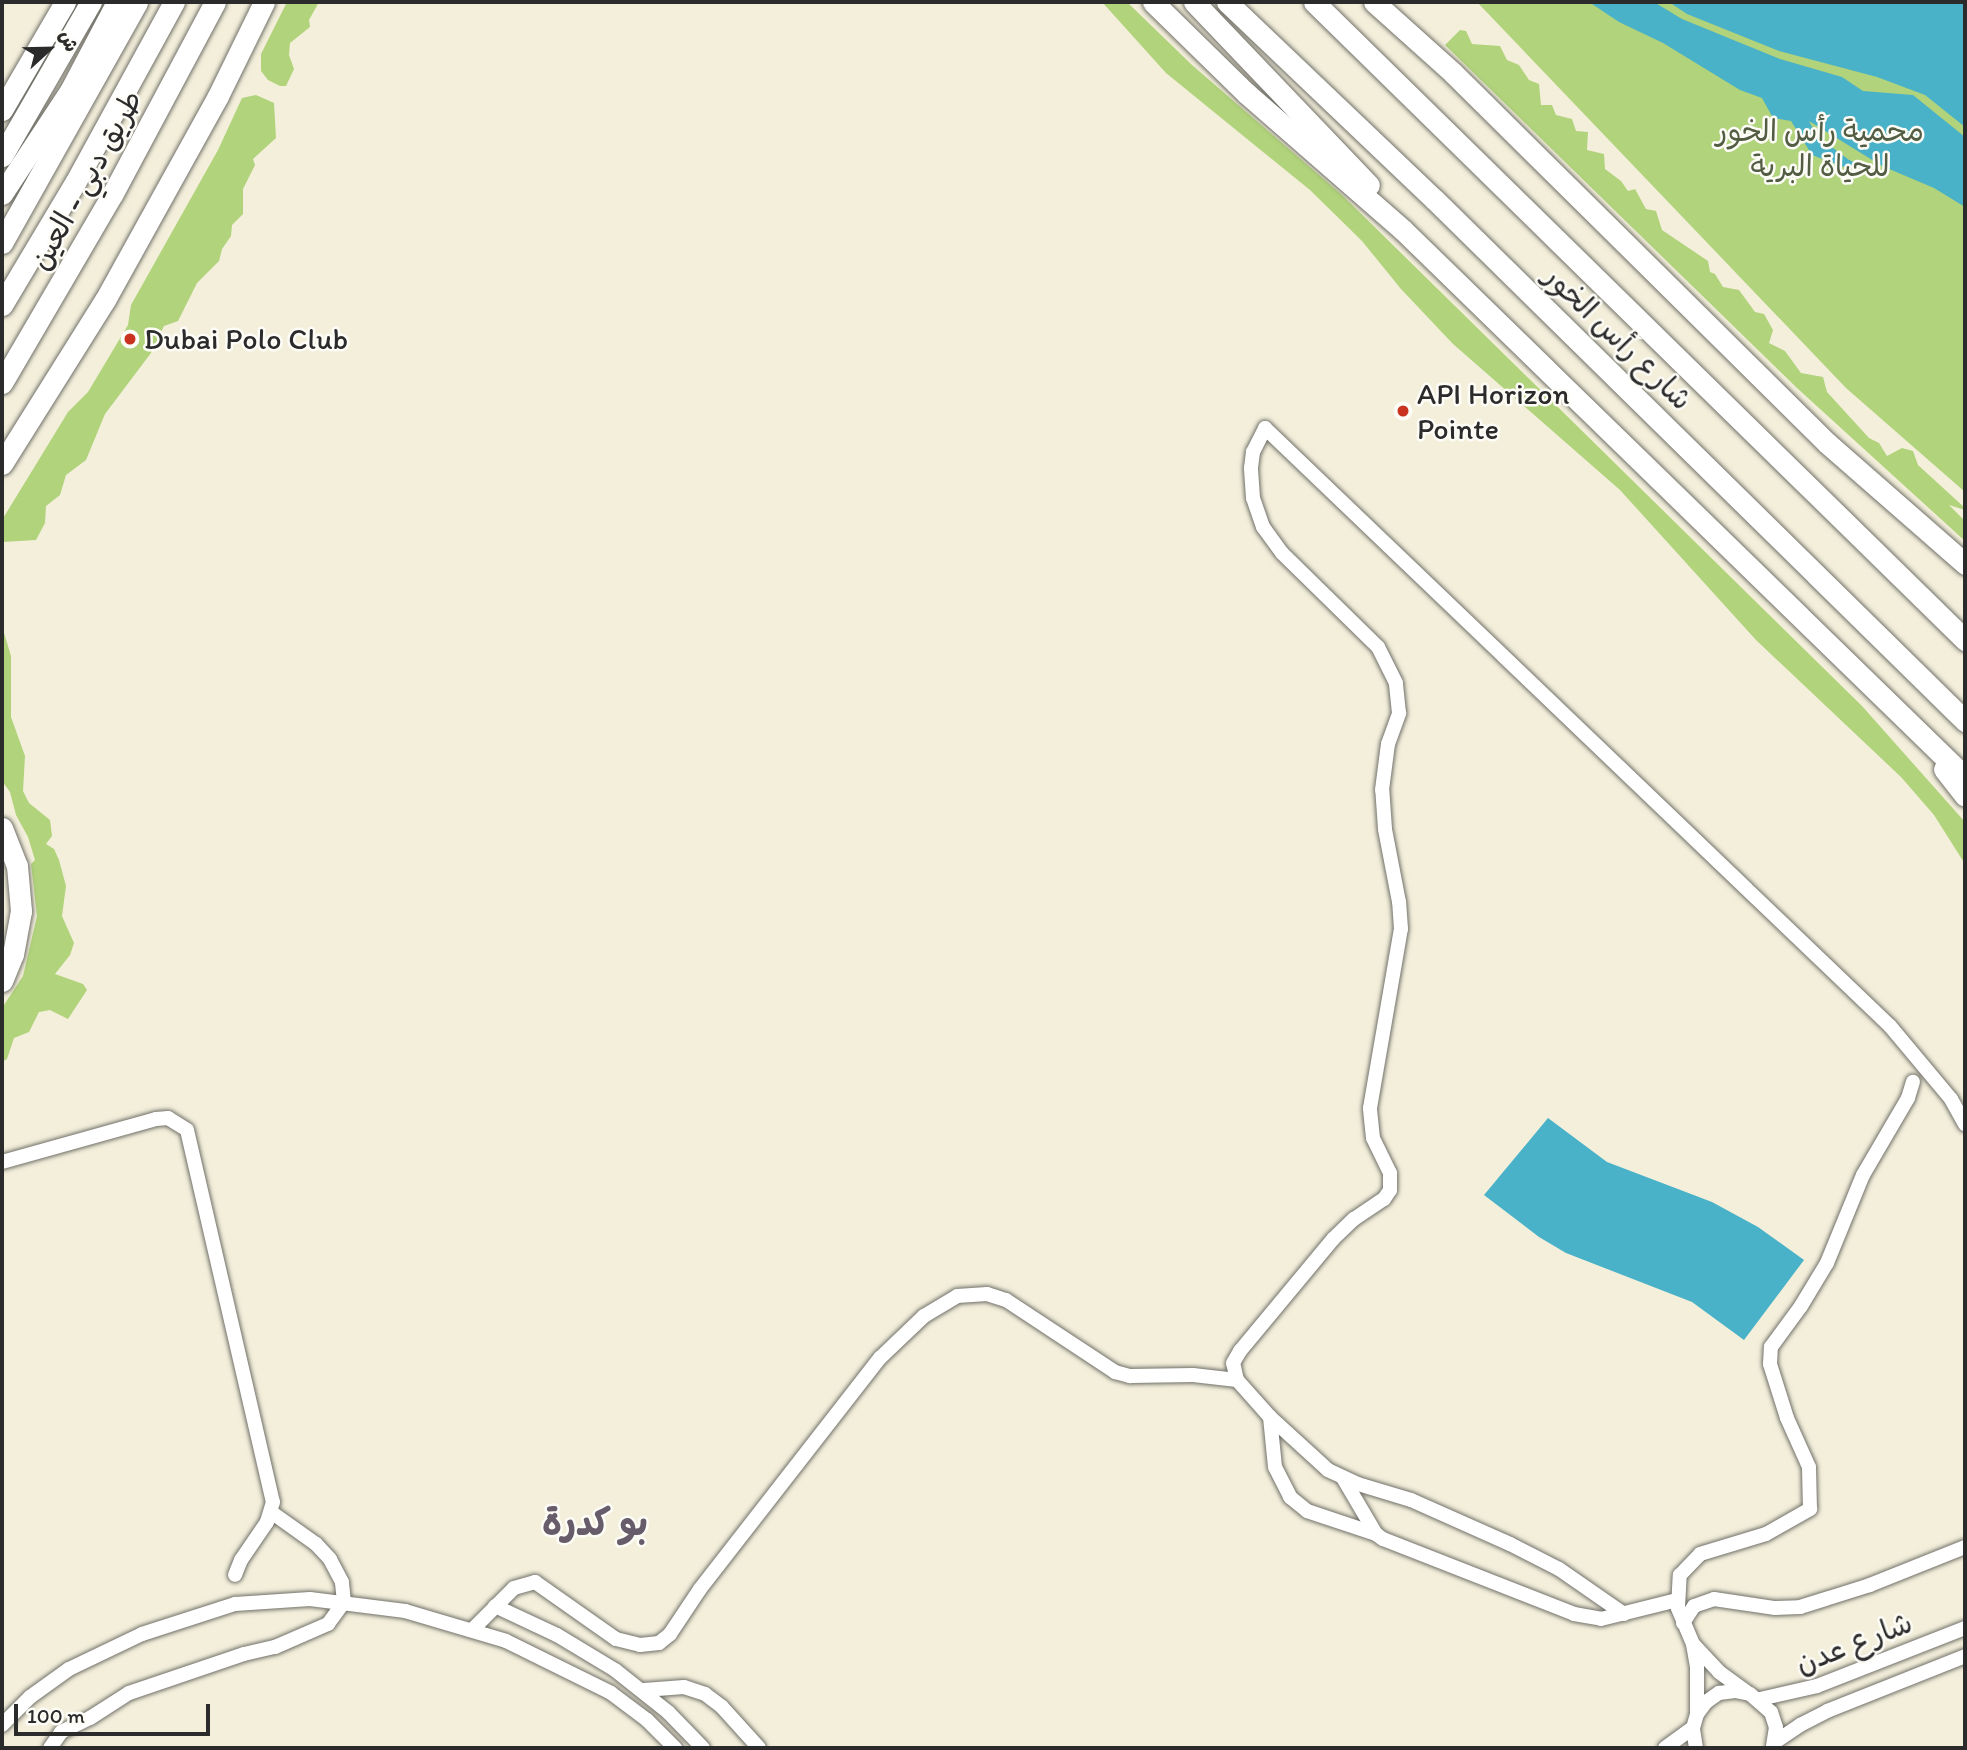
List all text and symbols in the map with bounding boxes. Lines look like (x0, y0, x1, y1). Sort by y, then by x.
north arrow (14, 14, 84, 84)
text: ش (54, 27, 84, 55)
street label: طريق دبي - العين (22, 84, 150, 276)
park label: محمية رأس الخور للحياة البرية (1716, 113, 1924, 184)
street label: شارع رأس الخور (1536, 258, 1700, 418)
place label: Dubai Polo Club (144, 321, 347, 357)
marker: Dubai Polo Club (122, 331, 138, 347)
place label: API Horizon Pointe (1417, 376, 1569, 446)
marker: API Horizon Pointe (1395, 403, 1411, 419)
district label: بو كدرة (542, 1500, 648, 1544)
street label: شارع عدن (1791, 1604, 1917, 1682)
scale bar (18, 1690, 214, 1734)
text: 100 m (27, 1703, 85, 1728)

